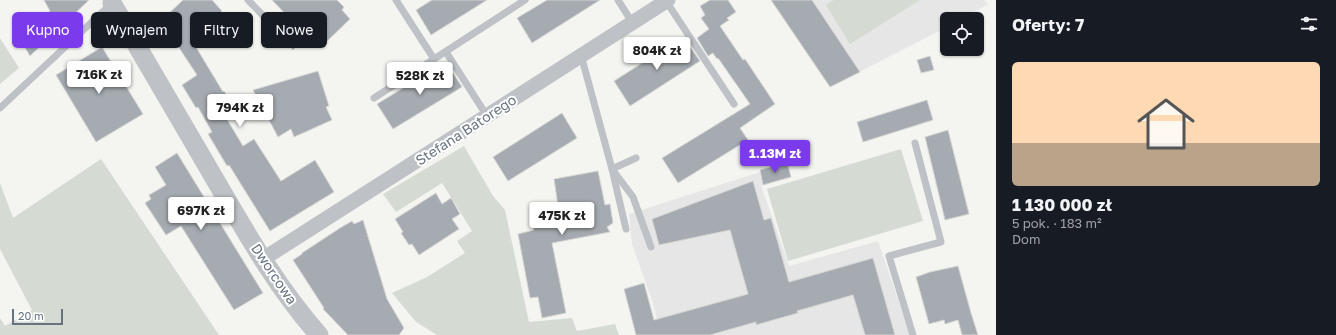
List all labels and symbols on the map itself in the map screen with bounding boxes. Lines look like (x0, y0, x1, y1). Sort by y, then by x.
pin: 804K zł (620, 37, 694, 71)
pin: 716K zł (62, 61, 136, 95)
pin: 528K zł (383, 62, 457, 96)
street label: Stefana Batorego (412, 91, 519, 168)
pin: 794K zł (203, 94, 277, 128)
pin: 1.13M zł (734, 140, 816, 174)
pin: 697K zł (164, 197, 238, 231)
pin: 475K zł (525, 202, 599, 236)
street label: Dworcowa (248, 240, 301, 307)
scale bar (12, 307, 63, 326)

